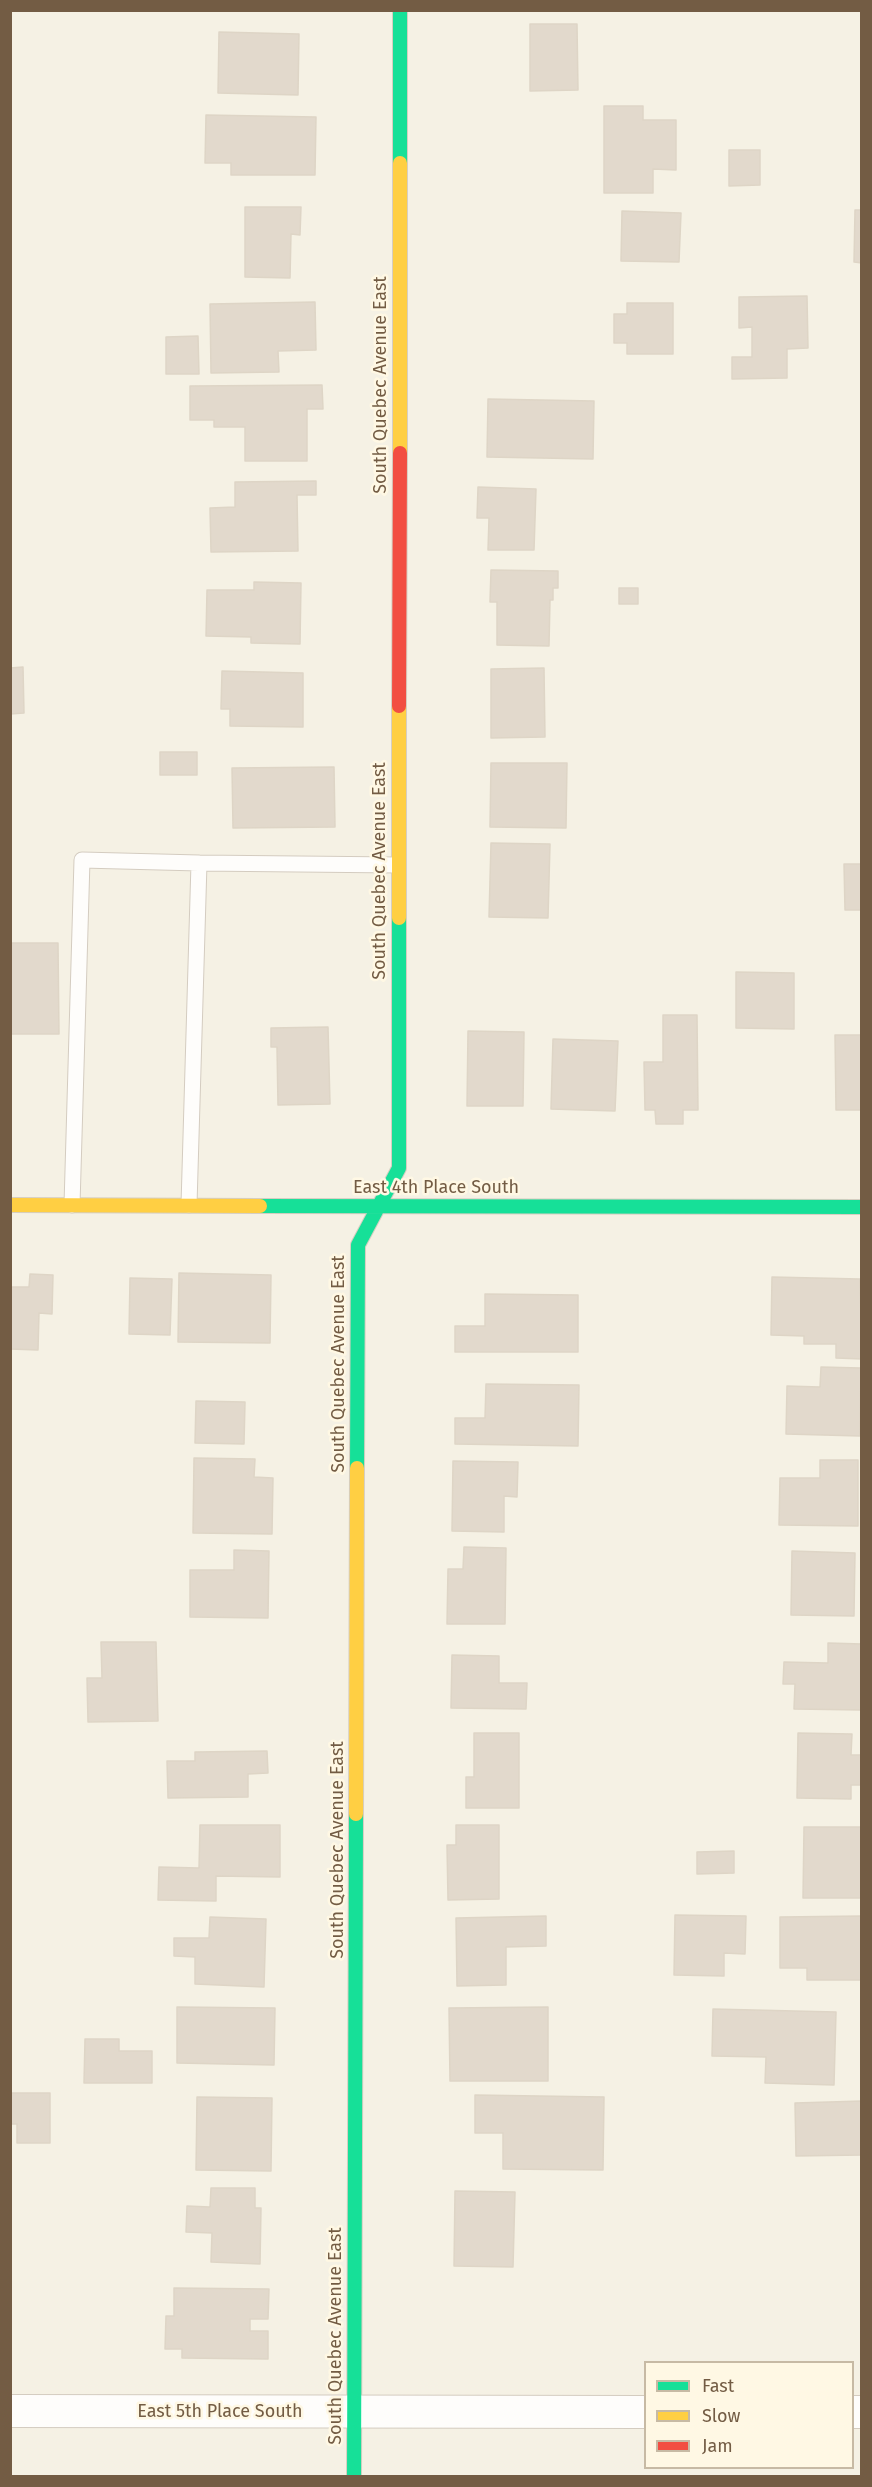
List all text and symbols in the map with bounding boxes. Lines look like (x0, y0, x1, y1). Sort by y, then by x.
street label: South Quebec Avenue East (370, 276, 392, 494)
street label: South Quebec Avenue East (369, 762, 391, 980)
street label: East 4th Place South (353, 1177, 519, 1199)
street label: South Quebec Avenue East (328, 1255, 350, 1473)
street label: South Quebec Avenue East (327, 1741, 349, 1959)
street label: South Quebec Avenue East (325, 2227, 347, 2445)
legend (644, 2361, 854, 2469)
text: Fast (702, 2375, 734, 2397)
street label: East 5th Place South (137, 2401, 303, 2423)
text: Slow (702, 2405, 740, 2427)
text: Jam (702, 2435, 733, 2457)

